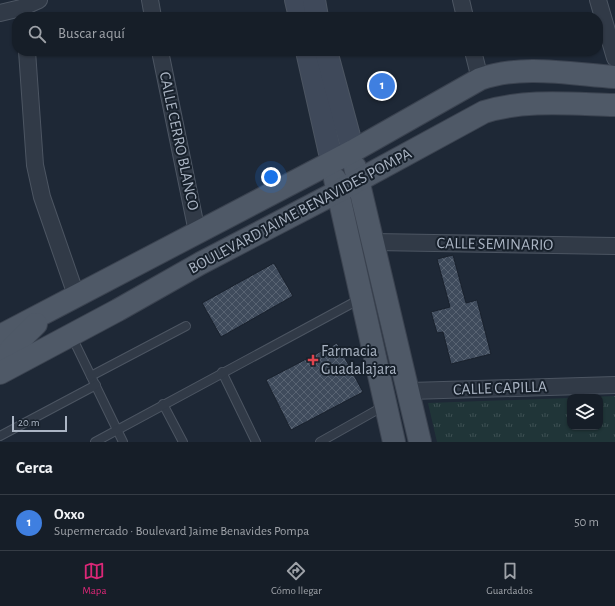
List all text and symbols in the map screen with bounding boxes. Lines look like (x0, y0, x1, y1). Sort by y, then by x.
search box (12, 12, 603, 56)
icon: search (26, 23, 48, 45)
text: Buscar aquí (58, 26, 125, 41)
street label: CALLE CERRO BLANCO (156, 70, 202, 212)
pin: 1 (369, 71, 395, 101)
street label: BOULEVARD JAIME BENAVIDES POMPA (186, 145, 414, 277)
your location (261, 167, 281, 187)
street label: CALLE SEMINARIO (437, 235, 553, 253)
place label: Farmacia Guadalajara (321, 343, 397, 378)
marker: Farmacia Guadalajara (308, 355, 318, 365)
street label: CALLE CAPILLA (453, 378, 547, 398)
map controls (567, 394, 603, 430)
button: layers (567, 394, 603, 430)
scale bar (12, 414, 67, 433)
text: 20 m (18, 417, 39, 428)
text: Cerca (16, 459, 53, 476)
text: Oxxo (54, 507, 85, 522)
text: 1 (27, 516, 31, 529)
text: 50 m (574, 516, 599, 529)
text: Supermercado · Boulevard Jaime Benavides Pompa (54, 525, 309, 538)
tab: Mapa (82, 560, 107, 597)
tab: Cómo llegar (271, 560, 322, 597)
tab: Guardados (486, 560, 533, 597)

